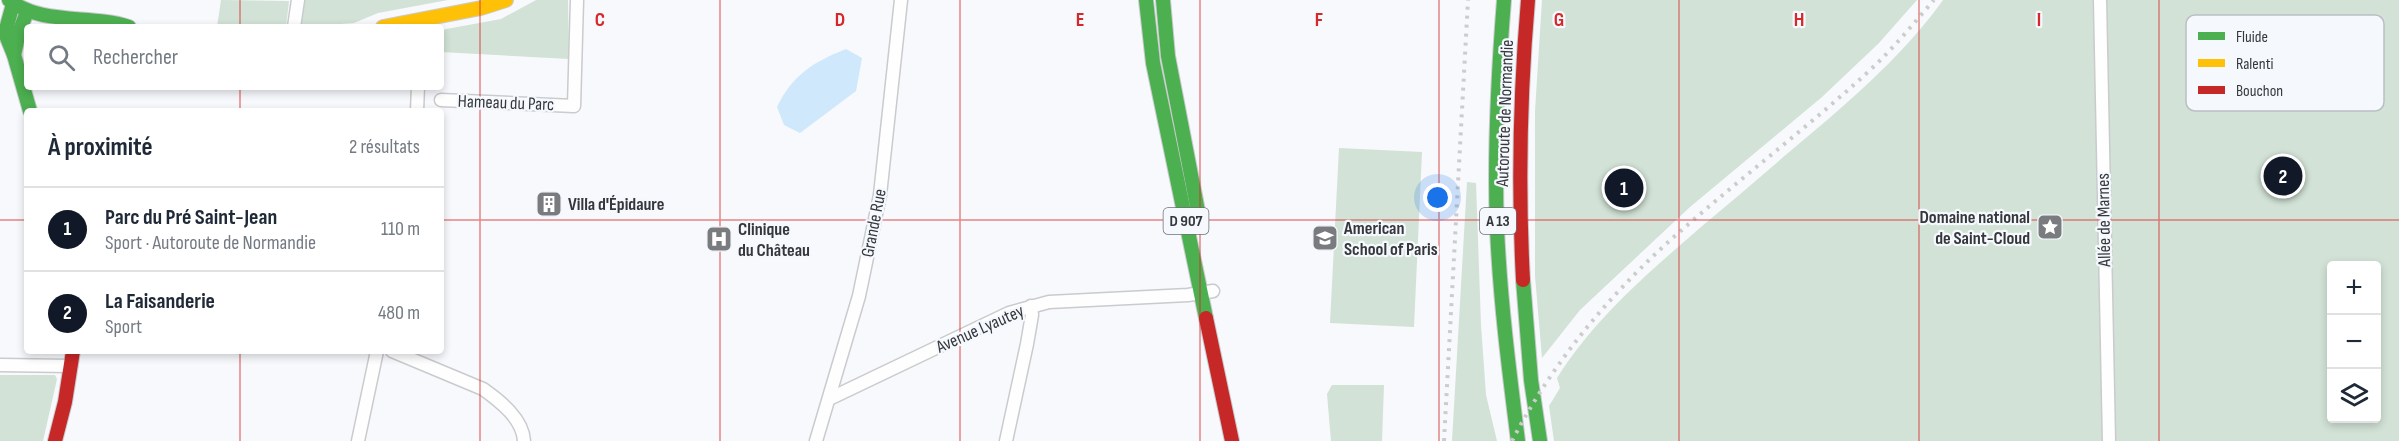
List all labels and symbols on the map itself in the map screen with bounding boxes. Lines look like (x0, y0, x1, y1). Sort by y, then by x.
text: C (595, 8, 605, 32)
text: D (835, 8, 845, 32)
text: E (1076, 8, 1084, 32)
text: F (1315, 8, 1323, 32)
text: G (1554, 8, 1564, 32)
text: H (1794, 8, 1804, 32)
text: I (2037, 8, 2041, 32)
legend (2186, 15, 2384, 111)
text: Fluide (2236, 28, 2268, 47)
street label: Autoroute de Normandie (1492, 39, 1518, 188)
text: Ralenti (2236, 55, 2274, 74)
text: Bouchon (2236, 82, 2283, 101)
street label: Hameau du Parc (457, 91, 555, 115)
pin: 2 (2264, 154, 2302, 198)
pin: 1 (1604, 166, 1644, 210)
street label: Allée de Marnes (2093, 173, 2115, 268)
your location (1423, 183, 1452, 212)
street label: Grande Rue (857, 187, 891, 259)
building icon: Villa d'Épidaure (534, 189, 564, 219)
place label: Villa d'Épidaure (568, 194, 664, 215)
place label: Domaine national de Saint-Cloud (1920, 207, 2030, 249)
road number: D 907 (1164, 208, 1208, 234)
road number: A 13 (1480, 208, 1516, 234)
place icon: Domaine national de Saint-Cloud (2035, 212, 2065, 242)
place label: American School of Paris (1343, 218, 1438, 260)
place label: Clinique du Château (738, 219, 810, 261)
school or university icon: American School of Paris (1310, 223, 1340, 253)
hospital icon: Clinique du Château (704, 224, 734, 254)
street label: Avenue Lyautey (932, 300, 1027, 358)

